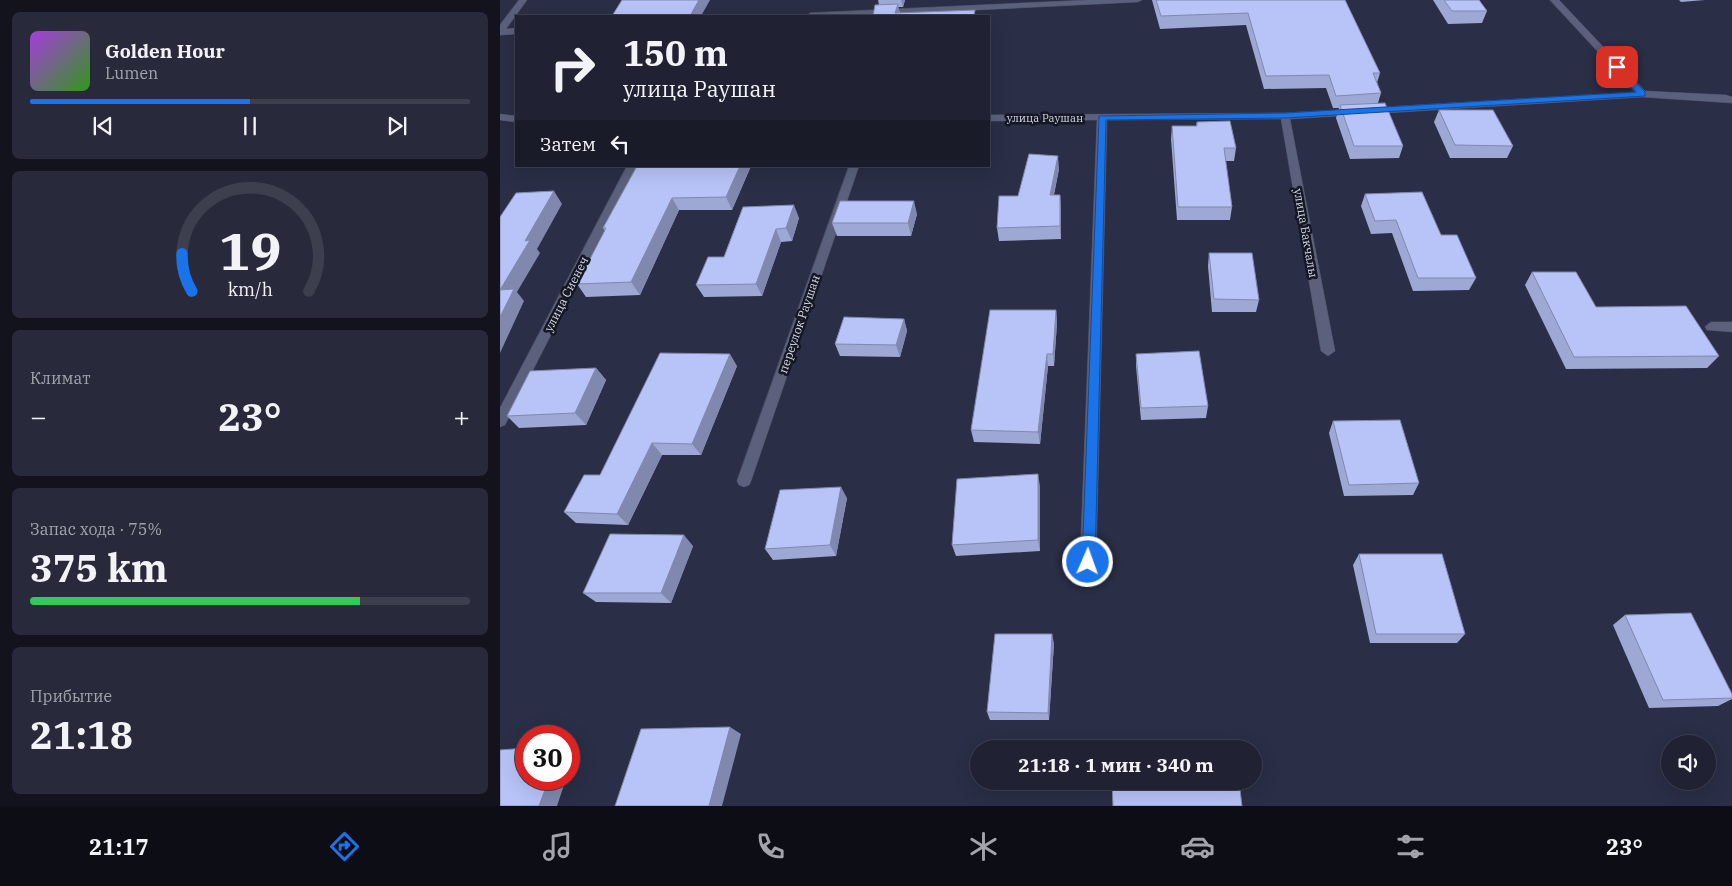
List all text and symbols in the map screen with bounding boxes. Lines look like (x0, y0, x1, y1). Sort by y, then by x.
text: 150 m (623, 30, 728, 76)
icon: right (540, 35, 605, 100)
text: Golden Hour (105, 39, 225, 63)
pin (1596, 46, 1638, 88)
icon: arrive (1603, 53, 1631, 81)
text: Lumen (105, 63, 158, 83)
text: улица Раушан (623, 74, 776, 103)
street label: улица Раушан (1007, 111, 1083, 125)
icon: previous (89, 112, 117, 140)
icon: pause (236, 112, 264, 140)
icon: next (383, 112, 411, 140)
icon: left (606, 130, 634, 158)
text: Затем (540, 132, 596, 156)
street label: улица Бакчалы (1291, 187, 1321, 279)
text: 19 (219, 217, 281, 284)
street label: улица Сиенеч (541, 254, 591, 334)
street label: переулок Раушан (775, 273, 823, 375)
text: km/h (227, 278, 273, 301)
text: Климат (30, 368, 90, 388)
text: 23° (218, 392, 282, 441)
text: − (30, 398, 47, 435)
text: + (453, 398, 470, 435)
text: Запас хода · 75% (30, 519, 162, 539)
position arrow (1061, 535, 1113, 587)
text: 375 km (30, 543, 168, 592)
text: Прибытие (30, 686, 112, 706)
text: 21:18 (30, 710, 133, 759)
speed limit sign: 30 (515, 725, 580, 790)
map controls (1661, 735, 1716, 790)
button: sound (1661, 735, 1716, 790)
text: 21:18 · 1 мин · 340 m (1018, 753, 1214, 777)
icon: directions (327, 829, 362, 864)
icon: music (540, 829, 575, 864)
icon: phone (753, 829, 788, 864)
icon: climate (966, 829, 1001, 864)
icon: car (1180, 829, 1215, 864)
icon: filters (1393, 829, 1428, 864)
text: 21:17 (89, 832, 149, 861)
text: 23° (1606, 832, 1643, 861)

